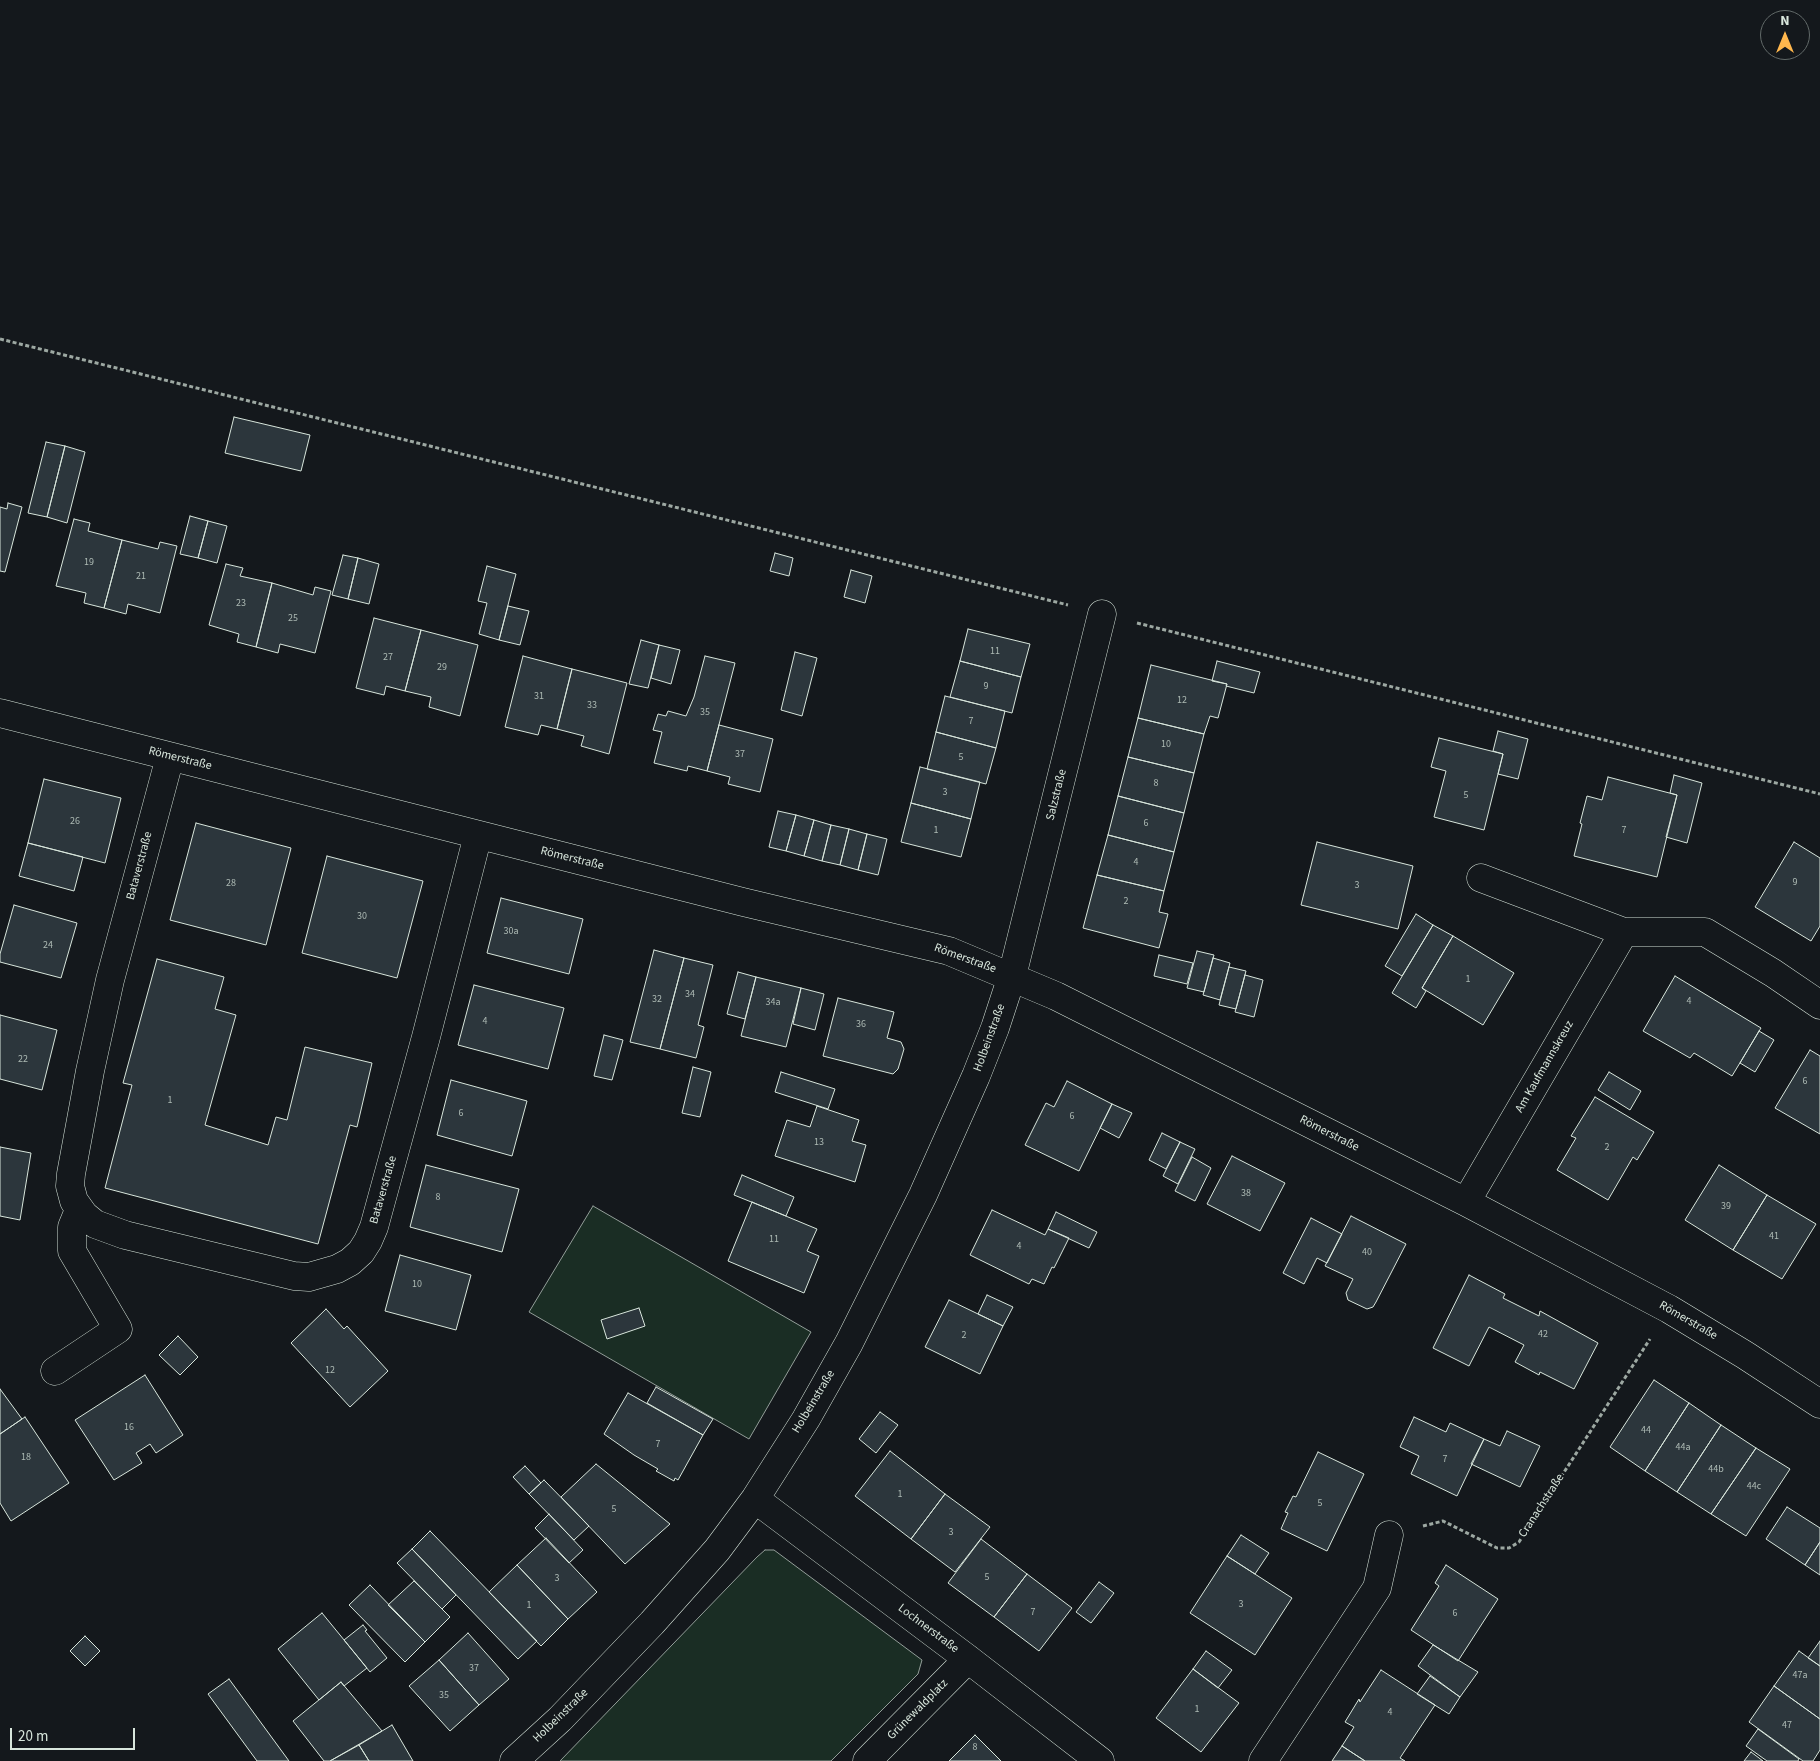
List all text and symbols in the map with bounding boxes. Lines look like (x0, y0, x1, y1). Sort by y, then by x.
north arrow (1760, 10, 1810, 60)
text: N (1780, 11, 1790, 31)
house number: 19 (84, 557, 94, 569)
house number: 21 (136, 571, 146, 583)
house number: 23 (236, 598, 246, 610)
house number: 25 (288, 613, 298, 625)
house number: 11 (990, 646, 1000, 658)
house number: 27 (383, 652, 393, 664)
house number: 29 (437, 662, 447, 674)
house number: 9 (984, 681, 988, 693)
house number: 31 (534, 691, 544, 703)
house number: 12 (1177, 695, 1187, 707)
house number: 33 (587, 700, 597, 712)
house number: 35 (700, 707, 710, 719)
house number: 7 (969, 716, 973, 728)
house number: 10 (1161, 739, 1171, 751)
street label: Römerstraße (147, 744, 213, 774)
house number: 37 (735, 749, 745, 761)
house number: 5 (959, 752, 963, 764)
street label: Salzstraße (1044, 768, 1070, 822)
house number: 8 (1154, 778, 1158, 790)
house number: 3 (943, 787, 947, 799)
house number: 5 (1464, 790, 1468, 802)
house number: 26 (70, 816, 80, 828)
house number: 6 (1144, 818, 1148, 830)
house number: 1 (934, 825, 938, 837)
house number: 7 (1622, 825, 1626, 837)
street label: Bataverstraße (124, 830, 156, 902)
street label: Römerstraße (539, 844, 605, 874)
house number: 4 (1134, 857, 1138, 869)
house number: 9 (1793, 877, 1797, 889)
house number: 28 (226, 878, 236, 890)
house number: 3 (1355, 880, 1359, 892)
house number: 2 (1124, 896, 1128, 908)
house number: 30 (357, 911, 367, 923)
house number: 30a (504, 926, 518, 938)
house number: 24 (43, 940, 53, 952)
street label: Römerstraße (932, 941, 998, 977)
house number: 1 (1466, 974, 1470, 986)
house number: 34 (685, 989, 695, 1001)
house number: 32 (652, 994, 662, 1006)
house number: 4 (1687, 996, 1691, 1008)
house number: 34a (766, 997, 780, 1009)
street label: Holbeinstraße (971, 1002, 1009, 1074)
house number: 4 (483, 1016, 487, 1028)
house number: 36 (856, 1019, 866, 1031)
street label: Am Kaufmannskreuz (1513, 1019, 1577, 1115)
house number: 22 (18, 1054, 28, 1066)
house number: 6 (1803, 1076, 1807, 1088)
house number: 1 (168, 1095, 172, 1107)
house number: 6 (459, 1108, 463, 1120)
house number: 6 (1070, 1111, 1074, 1123)
street label: Römerstraße (1297, 1113, 1361, 1155)
house number: 13 (814, 1137, 824, 1149)
house number: 2 (1605, 1142, 1609, 1154)
street label: Bataverstraße (367, 1154, 401, 1226)
house number: 38 (1241, 1188, 1251, 1200)
house number: 8 (436, 1192, 440, 1204)
house number: 39 (1721, 1201, 1731, 1213)
house number: 41 (1769, 1231, 1779, 1243)
house number: 11 (769, 1234, 779, 1246)
house number: 4 (1017, 1241, 1021, 1253)
house number: 40 (1362, 1247, 1372, 1259)
house number: 10 (412, 1279, 422, 1291)
street label: Römerstraße (1656, 1299, 1720, 1343)
house number: 42 (1538, 1329, 1548, 1341)
house number: 2 (962, 1330, 966, 1342)
house number: 12 (325, 1365, 335, 1377)
street label: Holbeinstraße (790, 1368, 838, 1436)
house number: 16 (124, 1422, 134, 1434)
house number: 44 (1641, 1425, 1651, 1437)
house number: 7 (656, 1439, 660, 1451)
house number: 44a (1676, 1442, 1690, 1454)
house number: 18 (21, 1452, 31, 1464)
house number: 7 (1443, 1454, 1447, 1466)
house number: 44b (1708, 1464, 1724, 1476)
street label: Cranachstraße (1516, 1471, 1568, 1541)
house number: 44c (1747, 1481, 1761, 1493)
house number: 1 (898, 1489, 902, 1501)
house number: 5 (1318, 1498, 1322, 1510)
house number: 5 (612, 1504, 616, 1516)
house number: 3 (949, 1527, 953, 1539)
house number: 5 (985, 1572, 989, 1584)
house number: 3 (555, 1573, 559, 1585)
house number: 3 (1239, 1599, 1243, 1611)
house number: 1 (527, 1600, 531, 1612)
street label: Lochnerstraße (895, 1601, 961, 1657)
house number: 7 (1031, 1607, 1035, 1619)
house number: 6 (1453, 1608, 1457, 1620)
house number: 37 (469, 1663, 479, 1675)
house number: 47a (1793, 1670, 1807, 1682)
street label: Grünewaldplatz (885, 1677, 951, 1743)
street label: Holbeinstraße (530, 1686, 592, 1746)
house number: 35 (439, 1690, 449, 1702)
house number: 1 (1195, 1704, 1199, 1716)
house number: 4 (1388, 1707, 1392, 1719)
scale bar (12, 1718, 138, 1750)
house number: 47 (1782, 1720, 1792, 1732)
text: 20 m (18, 1726, 48, 1747)
house number: 8 (973, 1742, 977, 1754)

